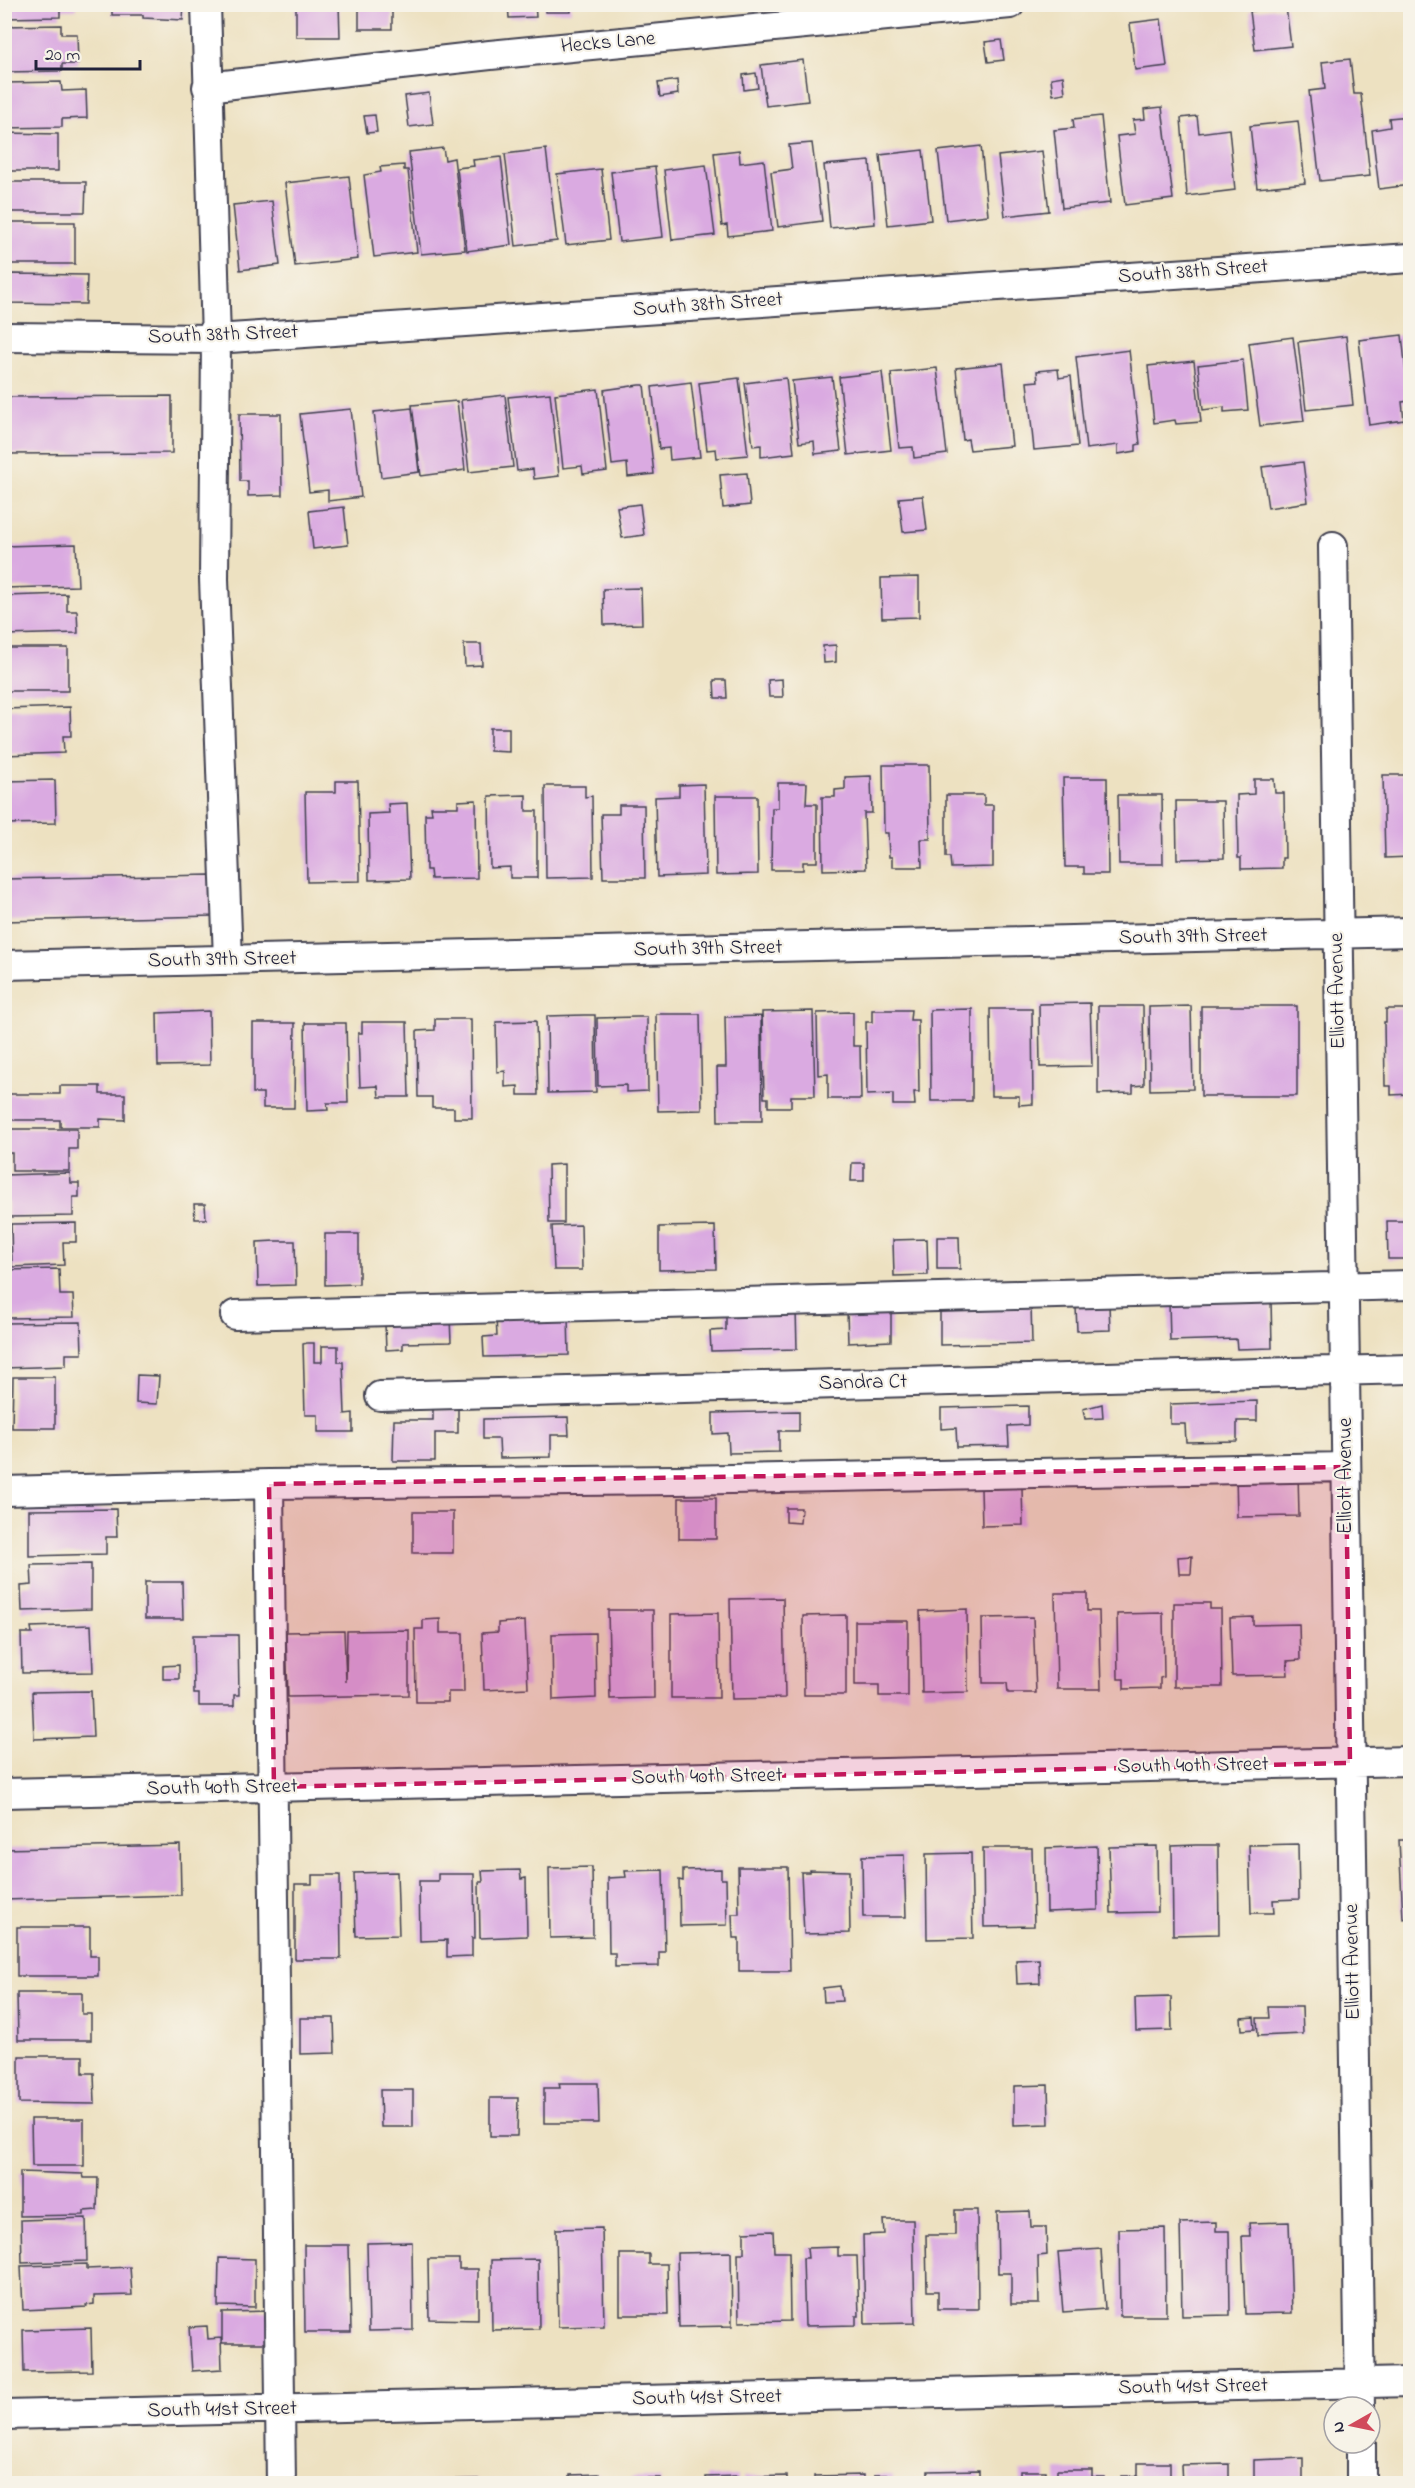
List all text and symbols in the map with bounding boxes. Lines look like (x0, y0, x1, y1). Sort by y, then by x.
street label: Hecks Lane (559, 24, 657, 62)
scale bar (36, 33, 140, 71)
text: 20 m (45, 43, 80, 69)
street label: South 38th Street (1117, 252, 1269, 292)
street label: South 38th Street (632, 285, 784, 325)
street label: South 38th Street (147, 317, 299, 353)
street label: South 39th Street (1118, 921, 1268, 953)
street label: Elliott Avenue (1322, 932, 1354, 1050)
street label: South 39th Street (633, 933, 783, 965)
street label: South 39th Street (147, 944, 297, 976)
street label: Sandra Ct (818, 1367, 908, 1399)
street label: Elliott Avenue (1331, 1417, 1361, 1534)
street label: South 40th Street (1117, 1750, 1269, 1782)
street label: South 40th Street (631, 1761, 783, 1793)
street label: South 40th Street (146, 1772, 298, 1804)
street label: Elliott Avenue (1337, 1903, 1369, 2021)
street label: South 41st Street (1118, 2371, 1268, 2403)
street label: South 41st Street (632, 2382, 782, 2414)
street label: South 41st Street (147, 2394, 297, 2426)
north arrow (1322, 2395, 1382, 2455)
text: N (1326, 2420, 1352, 2434)

